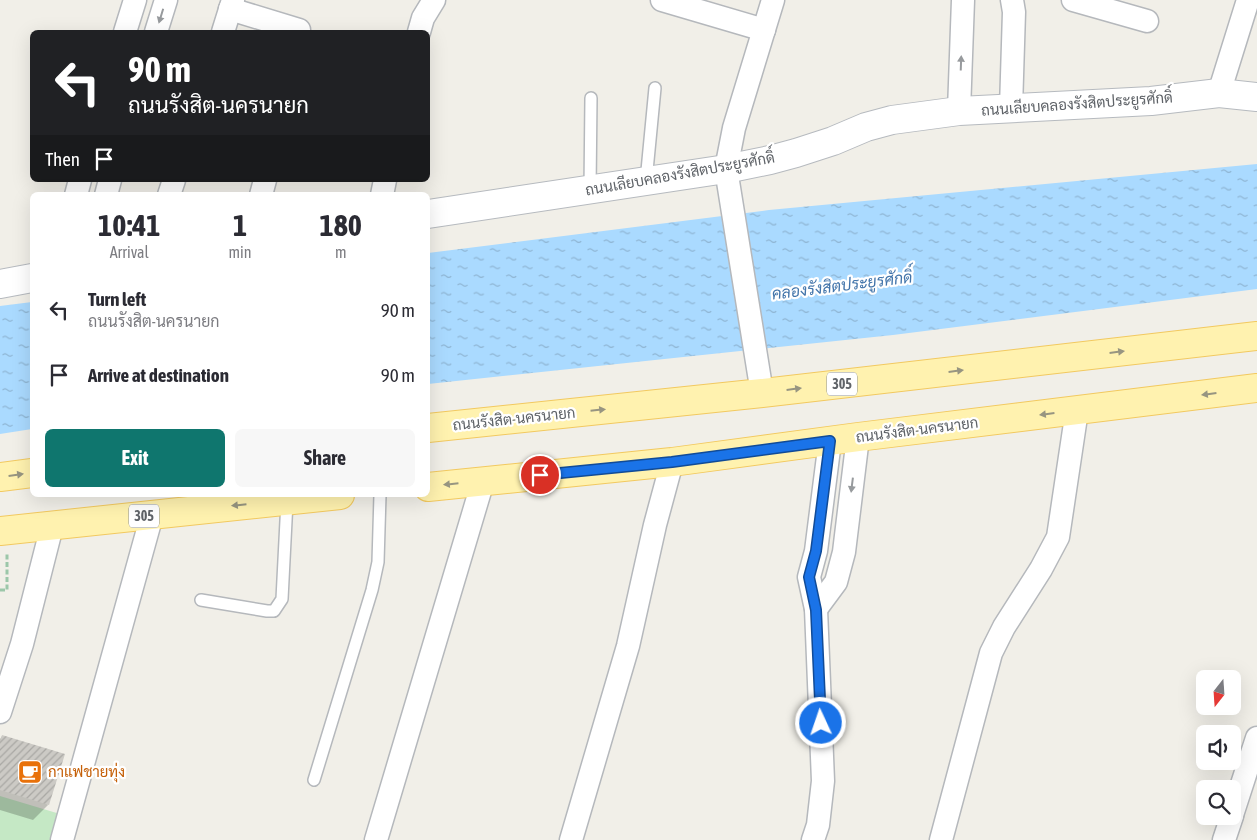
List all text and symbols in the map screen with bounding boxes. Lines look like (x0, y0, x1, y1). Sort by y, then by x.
one-way arrow (156, 9, 164, 24)
text: 90 m (128, 49, 191, 89)
icon: left (45, 50, 110, 115)
one-way arrow (957, 54, 965, 70)
street label: ถนนเลียบคลองรังสิตประยูรศักดิ์ (980, 82, 1174, 121)
text: ถนนรังสิต-นครนายก (128, 92, 309, 118)
street label: ถนนเลียบคลองรังสิตประยูรศักดิ์ (583, 142, 776, 201)
icon: arrive (90, 145, 118, 173)
text: Then (45, 148, 80, 170)
text: 10:41 (98, 208, 160, 242)
text: 1 (233, 208, 247, 242)
text: 180 (320, 208, 362, 242)
text: Arrival (110, 243, 149, 261)
text: min (229, 243, 252, 261)
text: m (335, 243, 347, 261)
water label: คลองรังสิตประยูรศักดิ์ (770, 262, 916, 306)
text: Turn left (88, 288, 146, 310)
icon: left (45, 296, 73, 324)
text: 90 m (381, 299, 415, 321)
text: ถนนรังสิต-นครนายก (88, 312, 220, 330)
one-way arrow (1109, 348, 1125, 356)
icon: arrive (45, 361, 73, 389)
text: Arrive at destination (88, 364, 229, 386)
text: 90 m (381, 364, 415, 386)
one-way arrow (948, 367, 964, 375)
road number: 305 (827, 372, 857, 396)
one-way arrow (787, 385, 803, 393)
one-way arrow (1200, 390, 1216, 398)
street label: ถนนรังสิต-นครนายก (452, 404, 576, 433)
one-way arrow (590, 406, 606, 414)
one-way arrow (1039, 410, 1055, 418)
street label: ถนนรังสิต-นครนายก (855, 414, 979, 445)
button: Exit (45, 429, 225, 487)
button: Share (235, 429, 415, 487)
pin (519, 454, 561, 496)
icon: arrive (526, 461, 554, 489)
one-way arrow (9, 471, 25, 479)
one-way arrow (848, 478, 856, 494)
one-way arrow (443, 480, 459, 488)
one-way arrow (231, 502, 247, 510)
road number: 305 (129, 504, 159, 528)
north arrow (1196, 670, 1241, 715)
map controls (1196, 670, 1241, 825)
position arrow (794, 696, 846, 748)
button: sound (1196, 725, 1241, 770)
cafe icon: กาแฟชายทุ่ง (17, 759, 43, 785)
place label: กาแฟชายทุ่ง (48, 762, 125, 783)
button: search (1196, 780, 1241, 825)

